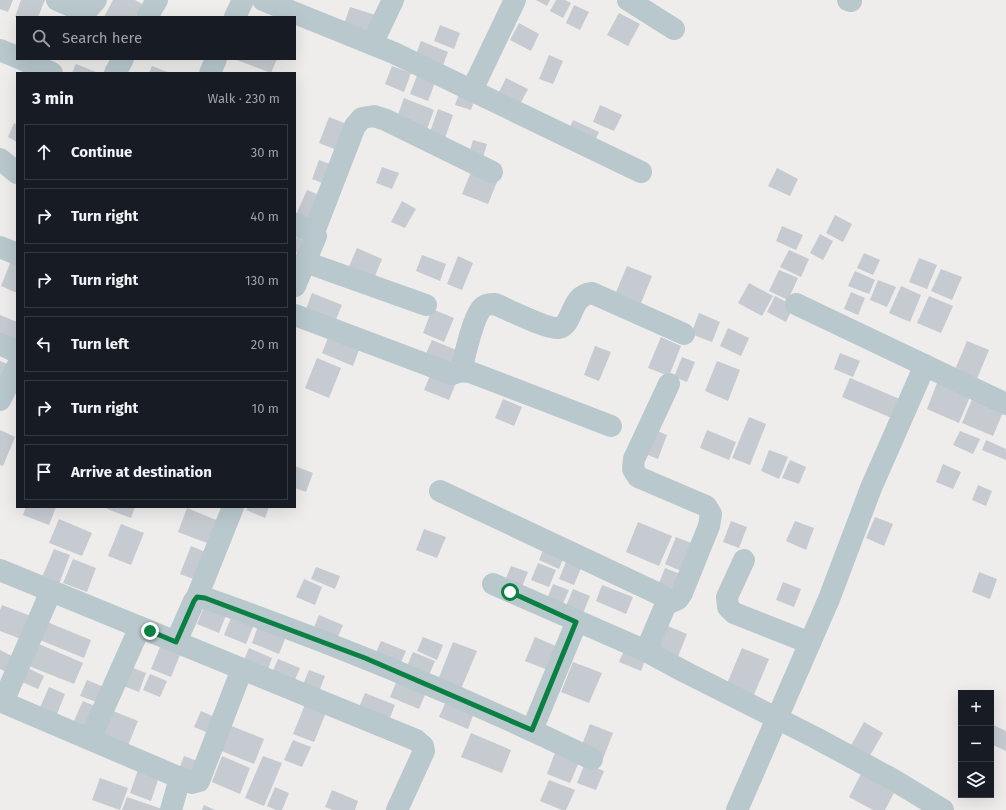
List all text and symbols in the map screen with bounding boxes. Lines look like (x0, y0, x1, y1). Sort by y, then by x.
search box (16, 16, 296, 60)
icon: search (30, 27, 52, 49)
text: Search here (62, 29, 142, 47)
text: 3 min (32, 88, 74, 109)
text: Walk · 230 m (208, 91, 280, 106)
icon: ahead (33, 141, 55, 163)
text: Continue (71, 143, 132, 161)
text: 30 m (251, 145, 279, 160)
icon: right (33, 205, 55, 227)
text: Turn right (71, 207, 138, 225)
text: 40 m (250, 209, 279, 224)
icon: right (33, 269, 55, 291)
text: Turn right (71, 271, 138, 289)
text: 130 m (245, 273, 279, 288)
icon: left (33, 333, 55, 355)
text: Turn left (71, 335, 129, 353)
text: 20 m (251, 337, 279, 352)
icon: right (33, 397, 55, 419)
text: Turn right (71, 399, 138, 417)
text: 10 m (252, 401, 279, 416)
icon: arrive (33, 461, 55, 483)
text: Arrive at destination (71, 463, 212, 481)
route start (501, 583, 519, 601)
route end (141, 622, 159, 640)
map controls (958, 690, 994, 798)
button: + (958, 690, 994, 726)
button: − (958, 726, 994, 762)
button: layers (958, 762, 994, 798)

